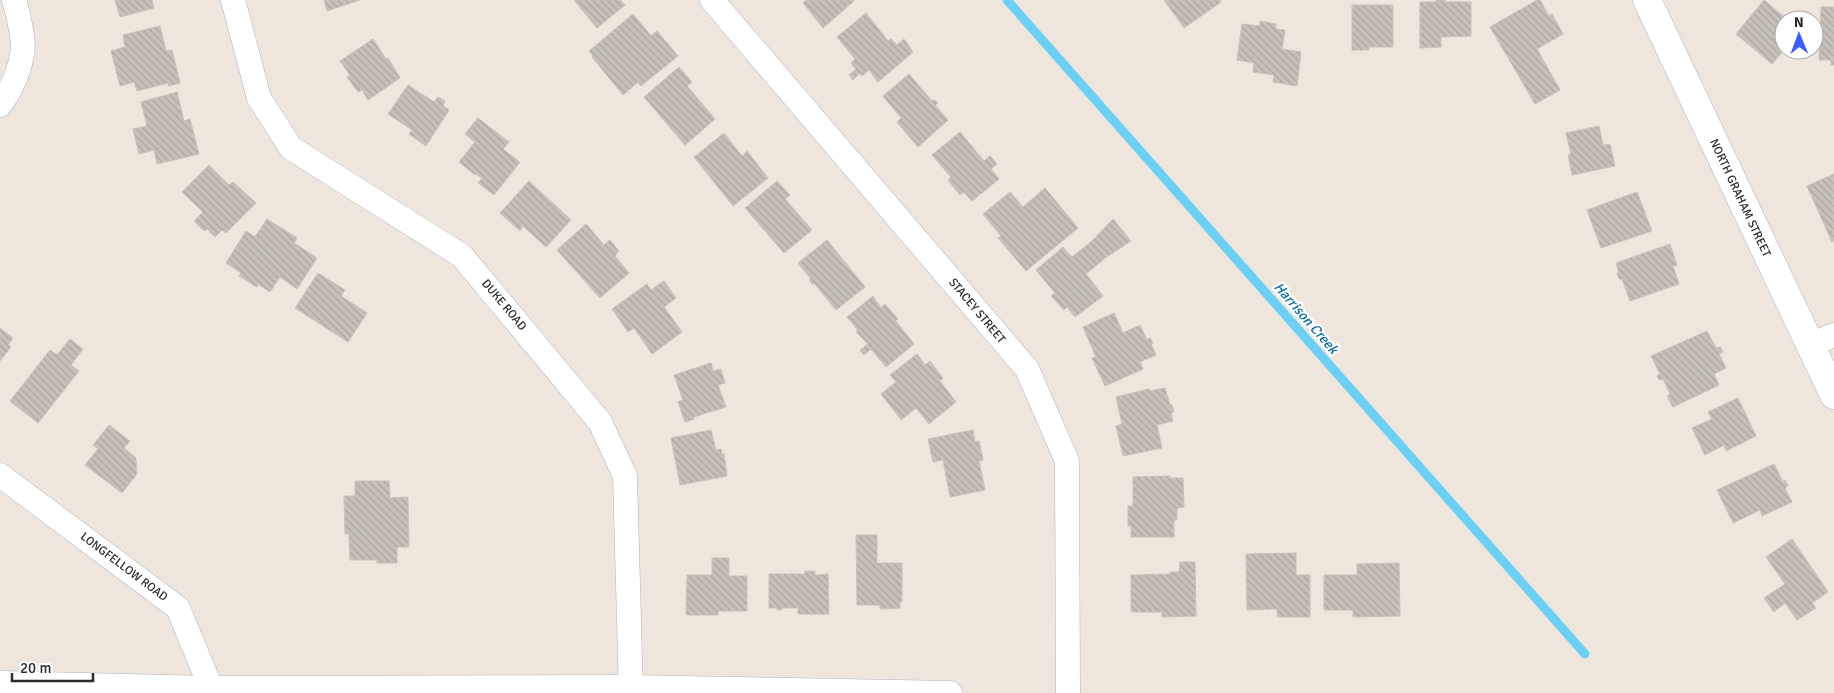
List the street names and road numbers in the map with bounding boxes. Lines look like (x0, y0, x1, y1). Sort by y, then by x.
street label: NORTH GRAHAM STREET (1706, 137, 1774, 260)
street label: STACEY STREET (945, 275, 1009, 347)
street label: DUKE ROAD (478, 276, 530, 334)
street label: LONGFELLOW ROAD (77, 529, 171, 605)

